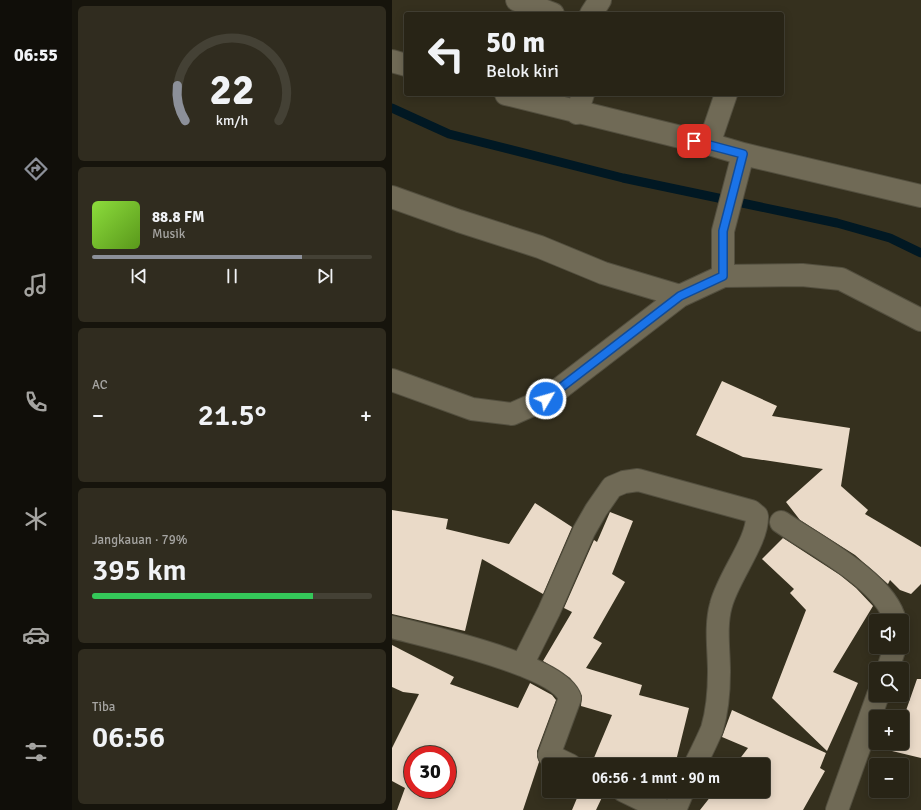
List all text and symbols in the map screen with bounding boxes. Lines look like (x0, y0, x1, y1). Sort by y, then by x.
text: 50 m (486, 26, 545, 60)
icon: left (420, 28, 472, 80)
text: 06:55 (14, 44, 58, 66)
text: Belok kiri (486, 60, 559, 82)
text: 22 (210, 65, 254, 116)
text: km/h (216, 112, 248, 129)
pin (677, 124, 711, 158)
icon: arrive (683, 130, 705, 152)
icon: directions (22, 155, 50, 183)
text: 88.8 FM (152, 208, 204, 226)
text: Musik (152, 226, 185, 242)
icon: previous (128, 265, 150, 287)
icon: pause (221, 265, 243, 287)
icon: next (314, 265, 336, 287)
icon: music (22, 271, 50, 299)
text: AC (92, 377, 108, 393)
position arrow (525, 378, 567, 420)
icon: phone (22, 388, 50, 416)
text: 21.5° (198, 397, 266, 434)
text: − (92, 402, 104, 429)
text: + (360, 402, 372, 429)
icon: climate (22, 505, 50, 533)
text: Jangkauan · 79% (92, 532, 187, 548)
text: 395 km (92, 552, 187, 589)
map controls (869, 614, 909, 798)
button: sound (869, 614, 909, 654)
icon: car (22, 621, 50, 649)
button: search (869, 662, 909, 702)
text: Tiba (92, 699, 115, 715)
button: + (869, 710, 909, 750)
text: 06:56 (92, 719, 165, 756)
icon: filters (22, 738, 50, 766)
speed limit sign: 30 (404, 746, 456, 798)
button: − (869, 758, 909, 798)
text: 06:56 · 1 mnt · 90 m (592, 769, 720, 787)

